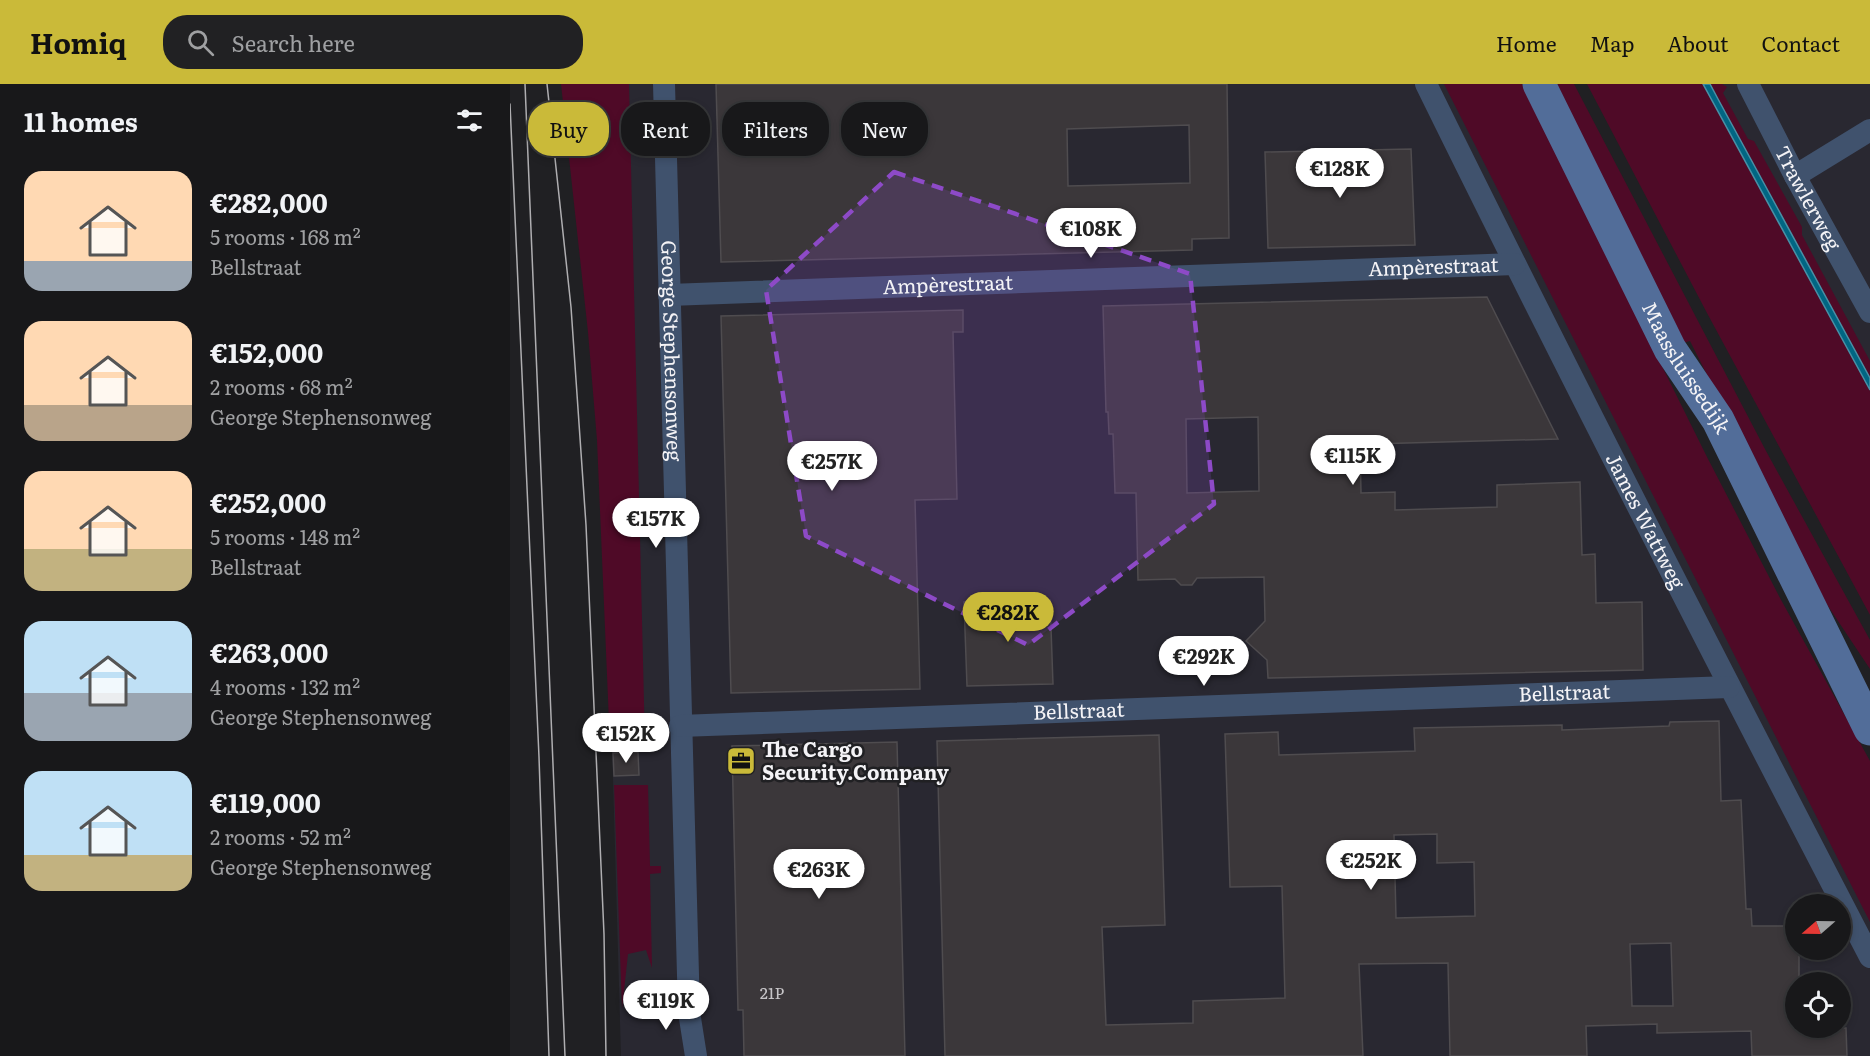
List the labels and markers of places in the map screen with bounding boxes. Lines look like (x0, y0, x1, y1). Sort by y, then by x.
pin: €128K (1298, 148, 1382, 199)
pin: €108K (1049, 208, 1133, 259)
pin: €115K (1311, 435, 1395, 486)
pin: €257K (790, 441, 874, 492)
pin: €157K (614, 498, 698, 549)
pin: €282K (966, 592, 1050, 643)
pin: €292K (1162, 636, 1246, 687)
pin: €152K (584, 713, 668, 764)
place label: The Cargo Security.Company (762, 733, 949, 786)
office icon: The Cargo Security.Company (725, 745, 757, 777)
pin: €252K (1329, 840, 1413, 891)
pin: €263K (777, 849, 861, 900)
pin: €119K (624, 980, 708, 1031)

